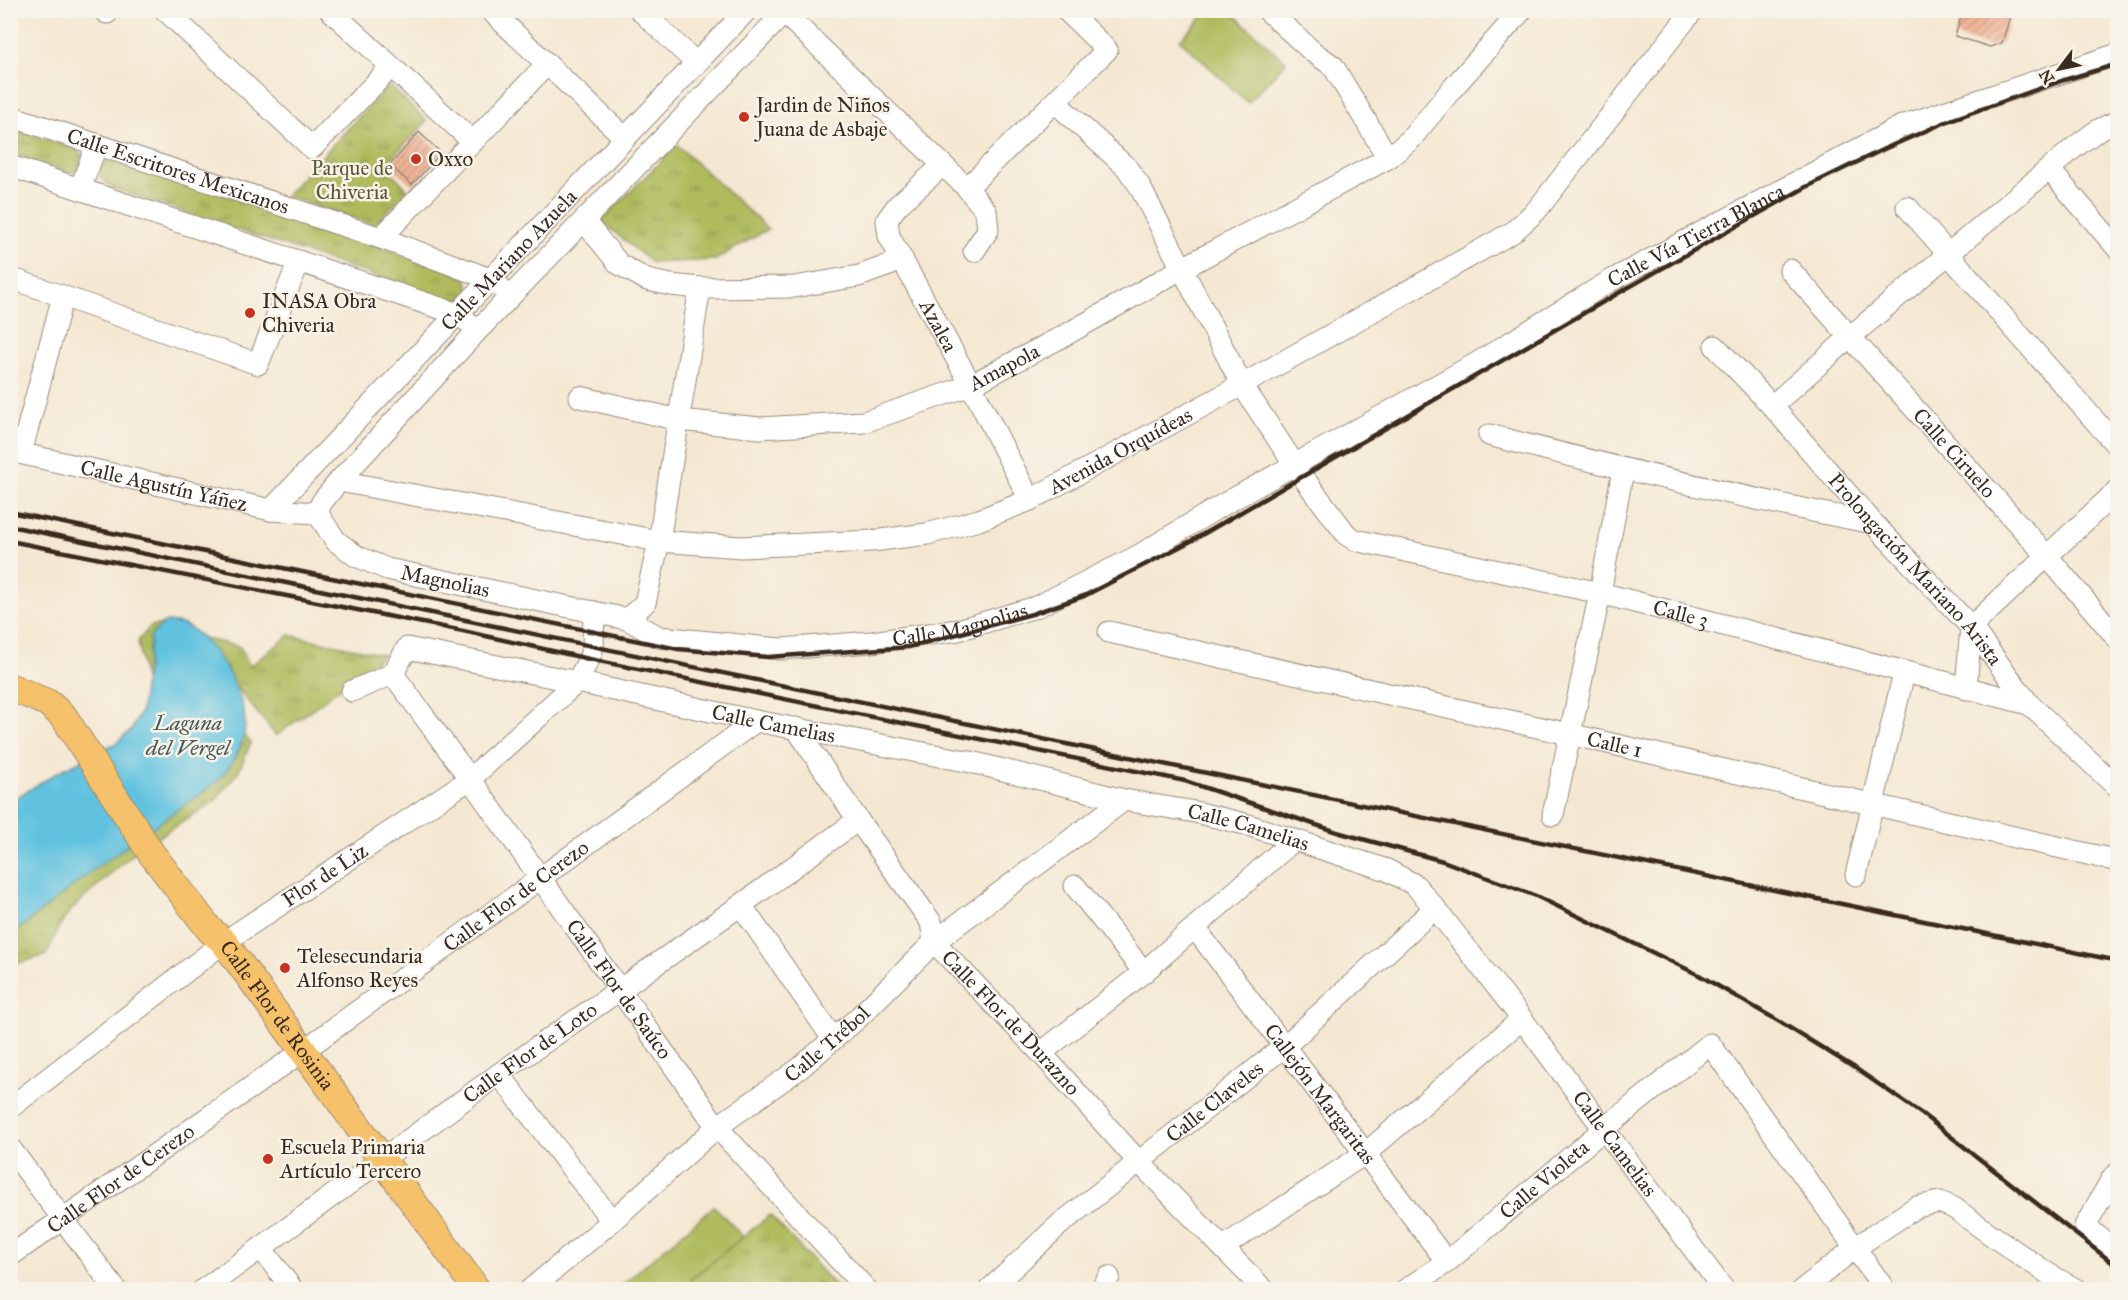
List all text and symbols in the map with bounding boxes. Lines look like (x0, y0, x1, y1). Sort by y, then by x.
north arrow (2029, 39, 2089, 99)
text: N (2035, 66, 2058, 87)
place label: Jardin de Niños Juana de Asbaje (754, 92, 890, 142)
marker: Jardin de Niños Juana de Asbaje (737, 110, 751, 124)
street label: Calle Escritores Mexicanos (64, 123, 293, 220)
place label: Oxxo (428, 146, 473, 172)
marker: Oxxo (409, 152, 423, 166)
park label: Parque de Chiveria (311, 155, 393, 205)
street label: Calle Vía Tierra Blanca (1603, 178, 1789, 293)
street label: Calle Mariano Azuela (435, 184, 582, 336)
place label: INASA Obra Chiveria (262, 288, 377, 338)
street label: Azalea (913, 294, 963, 357)
marker: INASA Obra Chiveria (243, 306, 257, 320)
street label: Amapola (963, 338, 1044, 397)
street label: Avenida Orquídeas (1043, 401, 1197, 501)
street label: Calle Ciruelo (1907, 403, 2002, 504)
street label: Calle Agustín Yáñez (78, 454, 251, 517)
street label: Prolongación Mariano Arista (1823, 468, 2008, 670)
street label: Magnolias (398, 559, 492, 603)
street label: Calle 3 (1650, 594, 1711, 633)
street label: Calle Magnolias (891, 597, 1031, 652)
street label: Calle Camelias (709, 699, 838, 749)
water label: Laguna del Vergel (145, 709, 232, 761)
street label: Calle 1 (1584, 726, 1645, 764)
street label: Calle Camelias (1186, 798, 1312, 857)
street label: Calle Flor de Cerezo (438, 834, 594, 958)
street label: Flor de Liz (277, 837, 373, 913)
street label: Calle Flor de Saúco (561, 914, 678, 1065)
street label: Calle Flor de Rosinia (214, 935, 340, 1095)
place label: Telesecundaria Alfonso Reyes (296, 943, 423, 993)
street label: Calle Flor de Durazno (936, 945, 1086, 1101)
marker: Telesecundaria Alfonso Reyes (278, 961, 292, 975)
street label: Calle Flor de Loto (458, 996, 602, 1109)
street label: Calle Trébol (779, 1000, 876, 1088)
street label: Callejón Margaritas (1259, 1018, 1382, 1170)
street label: Calle Claveles (1161, 1055, 1269, 1148)
street label: Calle Camelias (1567, 1086, 1663, 1202)
street label: Calle Flor de Cerezo (42, 1118, 200, 1239)
place label: Escuela Primaria Artículo Tercero (279, 1134, 425, 1184)
street label: Calle Violeta (1494, 1134, 1594, 1225)
marker: Escuela Primaria Artículo Tercero (261, 1152, 275, 1166)

